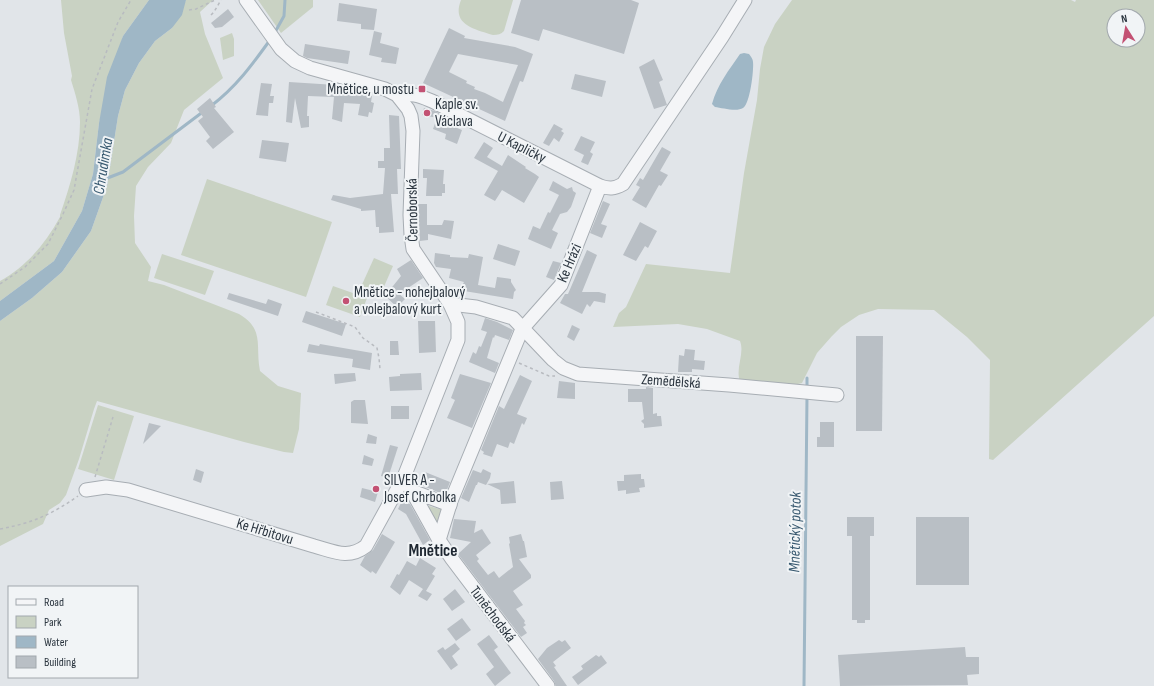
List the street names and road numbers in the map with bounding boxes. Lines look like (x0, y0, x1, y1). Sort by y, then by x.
street label: U Kapličky (494, 127, 549, 168)
street label: Černoborská (402, 178, 423, 242)
street label: Ke Hrázi (553, 241, 586, 286)
street label: Zemědělská (641, 370, 702, 393)
street label: Ke Hřbitovu (234, 514, 296, 549)
street label: Tuněchodská (465, 582, 520, 646)

